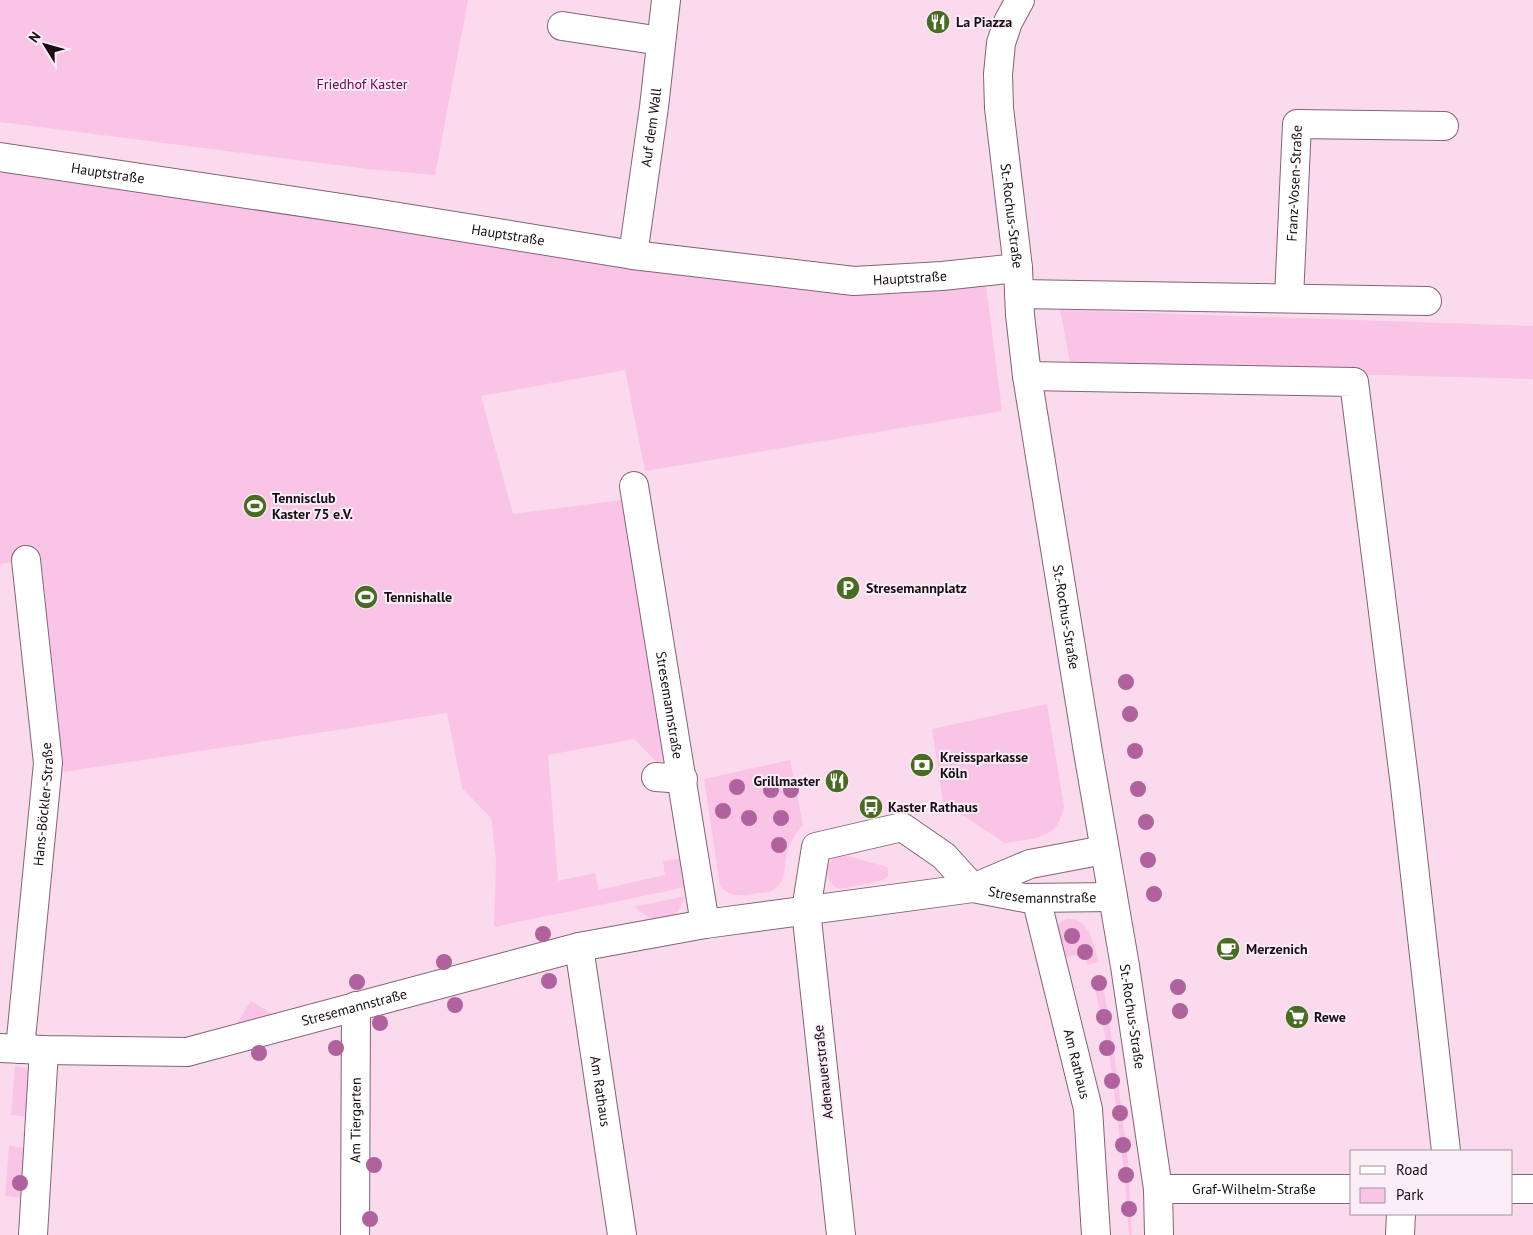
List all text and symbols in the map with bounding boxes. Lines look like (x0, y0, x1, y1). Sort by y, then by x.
restaurant icon: La Piazza (925, 9, 951, 35)
place label: La Piazza (956, 13, 1012, 31)
north arrow (20, 20, 70, 70)
text: N (25, 28, 45, 46)
park label: Friedhof Kaster (316, 75, 408, 93)
street label: Auf dem Wall (637, 87, 665, 168)
street label: Franz-Vosen-Straße (1283, 124, 1306, 242)
street label: Hauptstraße (70, 159, 146, 187)
street label: St.-Rochus-Straße (997, 162, 1027, 269)
street label: Hauptstraße (470, 220, 546, 250)
street label: Hauptstraße (872, 267, 948, 289)
place label: Tennisclub Kaster 75 e.V. (272, 489, 353, 523)
sports icon: Tennisclub Kaster 75 e.V. (242, 493, 268, 519)
street label: St.-Rochus-Straße (1049, 563, 1083, 671)
parking icon: Stresemannplatz (835, 575, 861, 601)
place label: Stresemannplatz (866, 579, 967, 597)
sports icon: Tennishalle (353, 584, 379, 610)
place label: Tennishalle (384, 588, 452, 606)
street label: Stresemannstraße (652, 650, 687, 760)
street label: Hans-Böckler-Straße (29, 741, 57, 867)
place label: Kreissparkasse Köln (940, 748, 1028, 782)
bank icon: Kreissparkasse Köln (909, 752, 935, 778)
restaurant icon: Grillmaster (824, 768, 850, 794)
place label: Grillmaster (754, 772, 820, 790)
bus stop icon: Kaster Rathaus (858, 794, 884, 820)
place label: Kaster Rathaus (888, 798, 978, 816)
street label: Stresemannstraße (987, 882, 1096, 907)
cafe icon: Merzenich (1215, 936, 1241, 962)
place label: Merzenich (1246, 940, 1308, 958)
street label: St.-Rochus-Straße (1116, 963, 1149, 1070)
street label: Stresemannstraße (299, 985, 409, 1030)
supermarket icon: Rewe (1284, 1004, 1310, 1030)
place label: Rewe (1314, 1008, 1346, 1026)
street label: Adenauerstraße (809, 1024, 837, 1120)
street label: Am Rathaus (1060, 1027, 1094, 1101)
street label: Am Rathaus (586, 1055, 615, 1128)
street label: Am Tiergarten (346, 1077, 365, 1163)
legend (1350, 1150, 1513, 1215)
text: Road (1396, 1160, 1428, 1179)
street label: Graf-Wilhelm-Straße (1192, 1180, 1316, 1198)
text: Park (1396, 1185, 1424, 1204)

